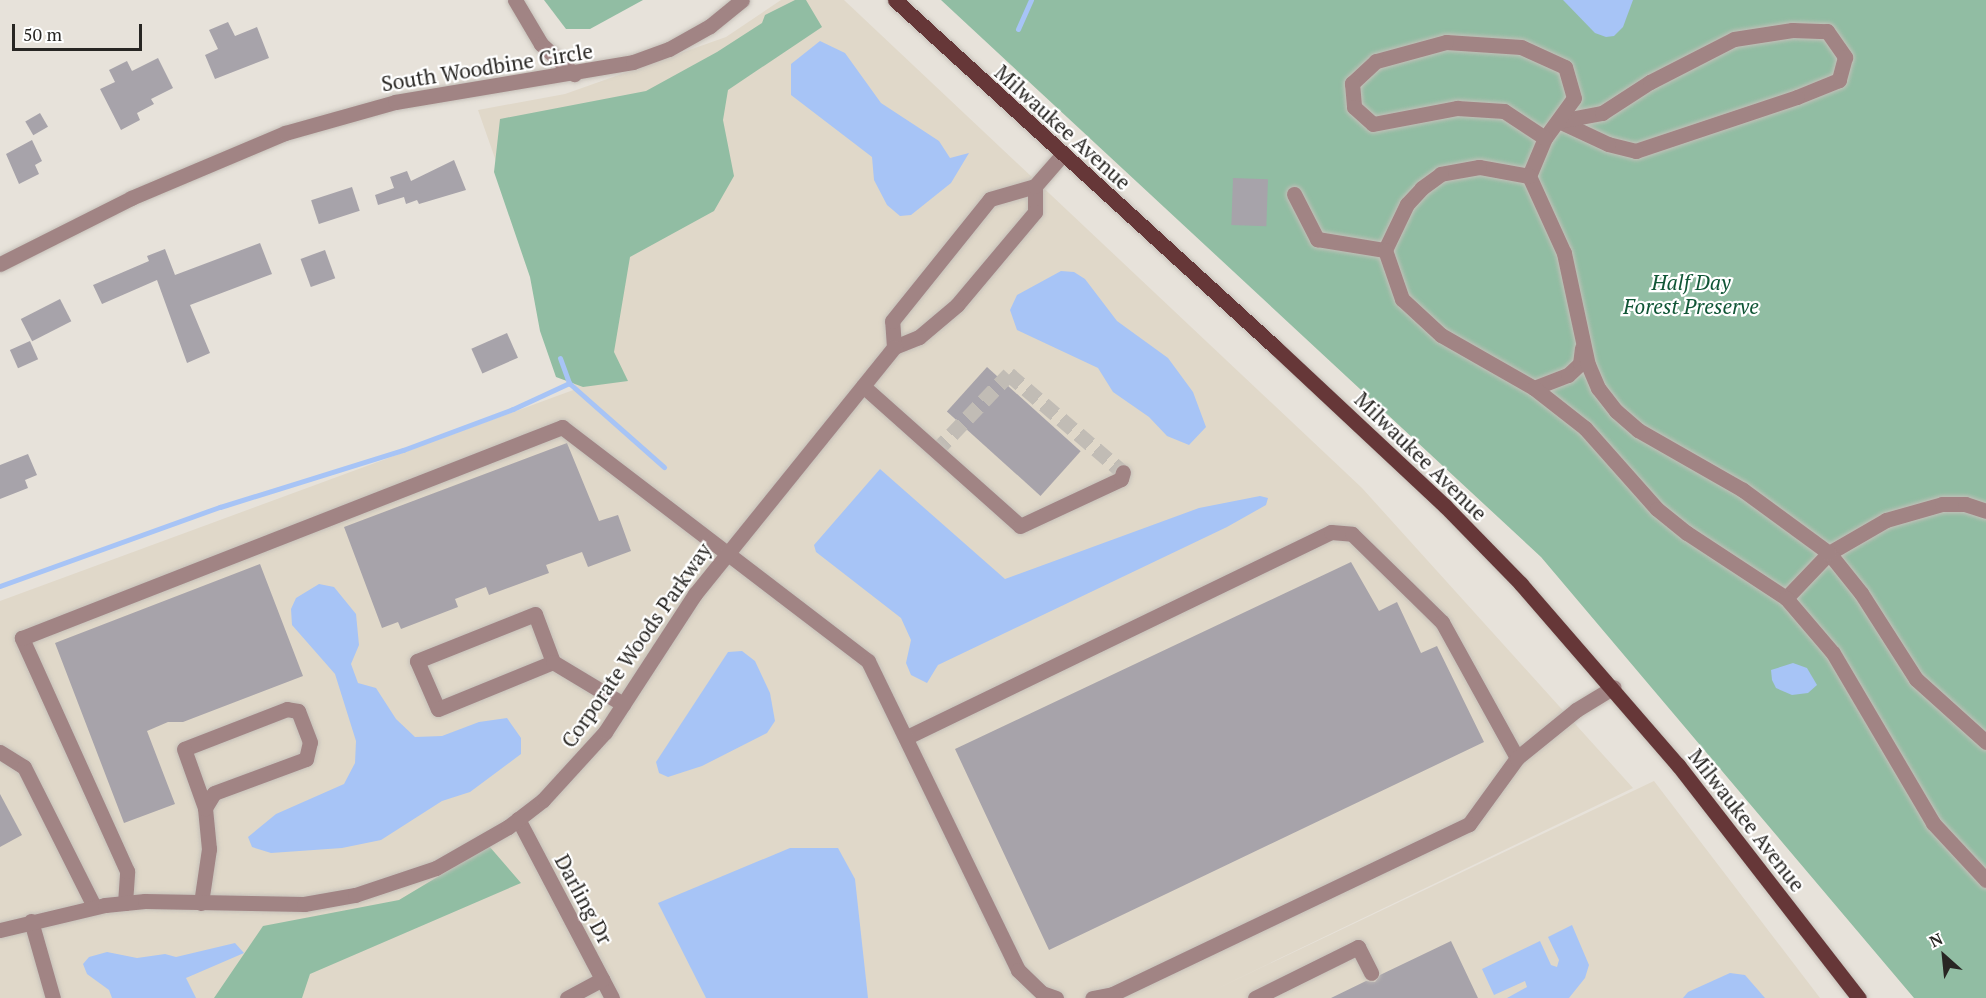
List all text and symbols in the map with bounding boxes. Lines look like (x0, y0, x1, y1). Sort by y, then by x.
scale bar (15, 12, 146, 50)
text: 50 m (23, 22, 62, 46)
street label: South Woodbine Circle (379, 38, 595, 96)
street label: Milwaukee Avenue (990, 59, 1136, 195)
park label: Half Day Forest Preserve (1623, 269, 1759, 319)
street label: Milwaukee Avenue (1350, 386, 1492, 526)
street label: Corporate Woods Parkway (556, 538, 716, 752)
street label: Milwaukee Avenue (1683, 744, 1811, 896)
street label: Darling Dr (550, 850, 618, 948)
north arrow (1914, 926, 1974, 986)
text: N (1925, 927, 1946, 953)

